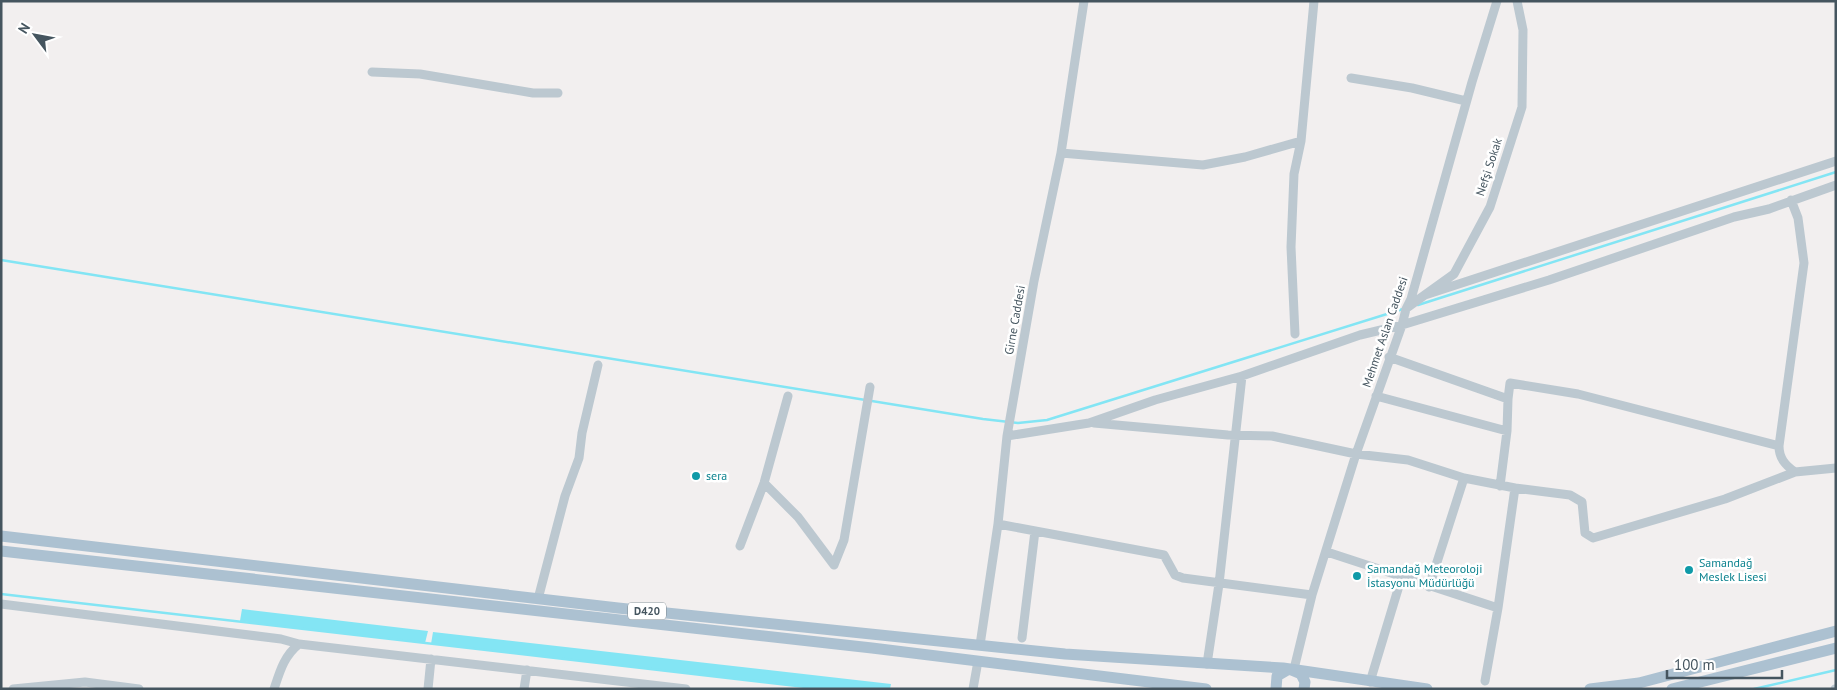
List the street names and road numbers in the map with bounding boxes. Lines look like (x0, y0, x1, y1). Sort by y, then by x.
street label: Nefşi Sokak (1472, 136, 1505, 198)
street label: Mehmet Aslan Caddesi (1359, 275, 1411, 389)
street label: Girne Caddesi (1001, 284, 1028, 356)
road number: D420 (628, 602, 666, 620)

